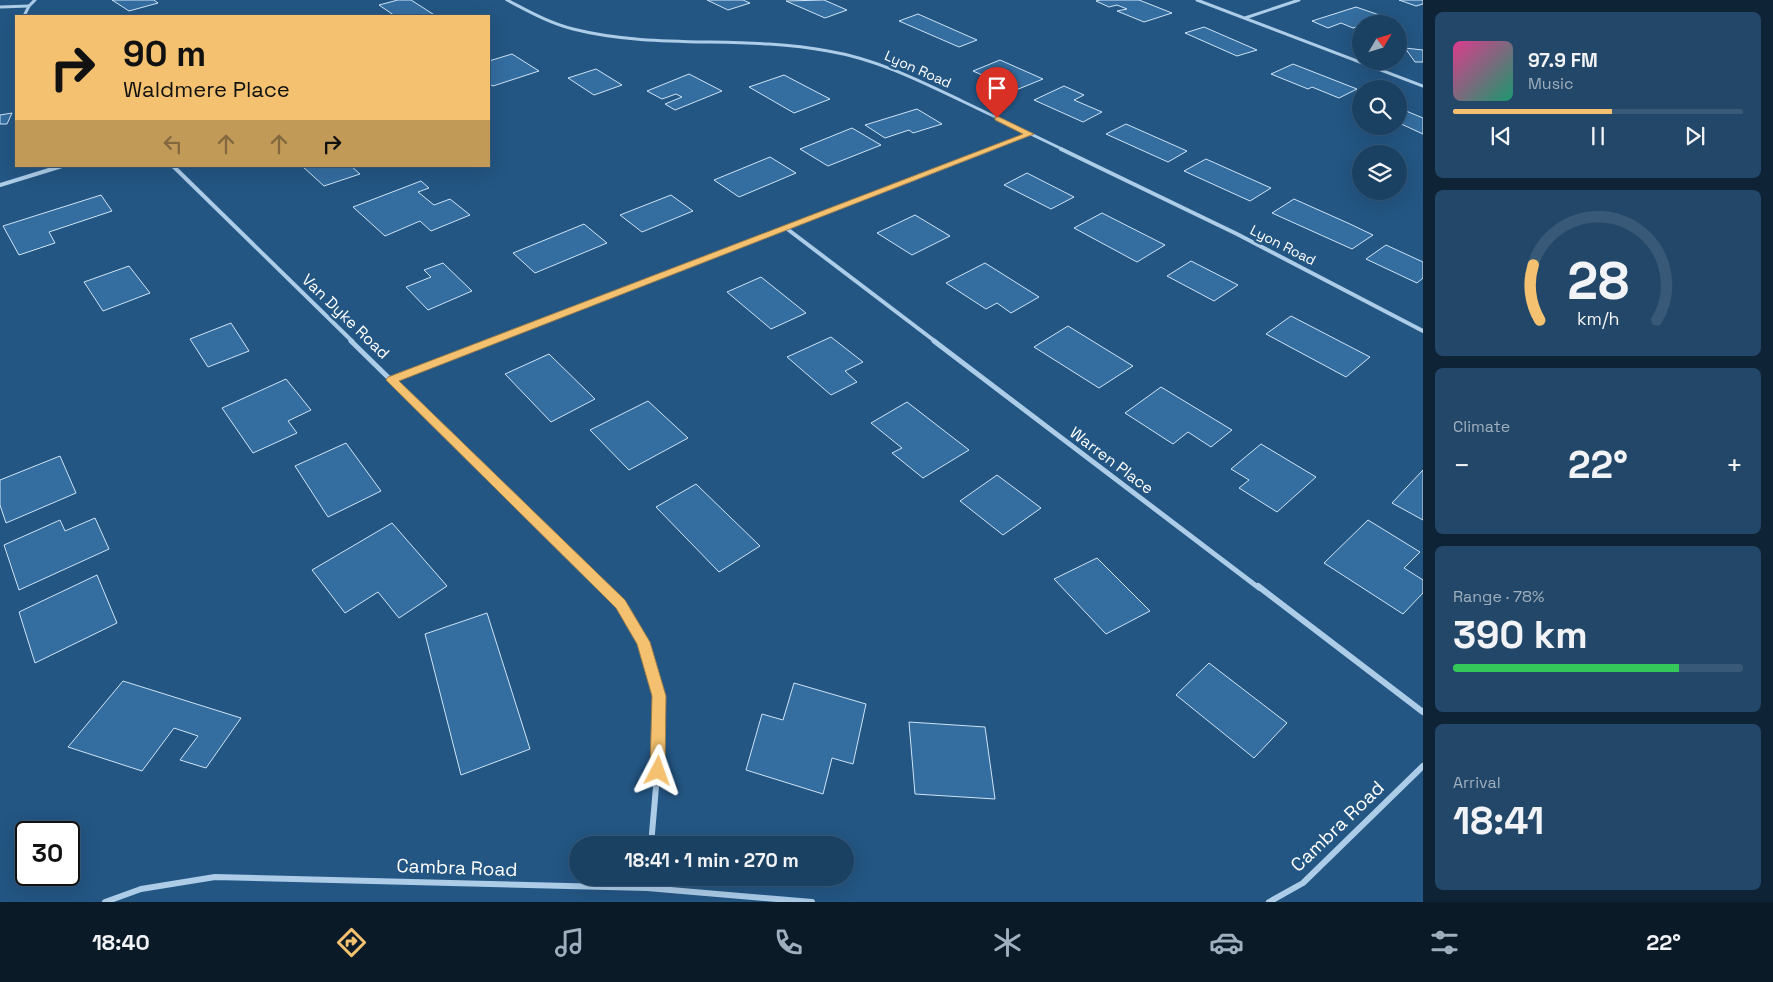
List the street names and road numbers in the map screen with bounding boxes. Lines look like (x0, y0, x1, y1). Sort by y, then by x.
street label: Lyon Road (882, 46, 954, 92)
street label: Lyon Road (1247, 221, 1319, 269)
street label: Van Dyke Road (297, 269, 394, 363)
street label: Warren Place (1066, 422, 1158, 499)
street label: Cambra Road (1285, 775, 1390, 877)
street label: Cambra Road (396, 853, 518, 882)

